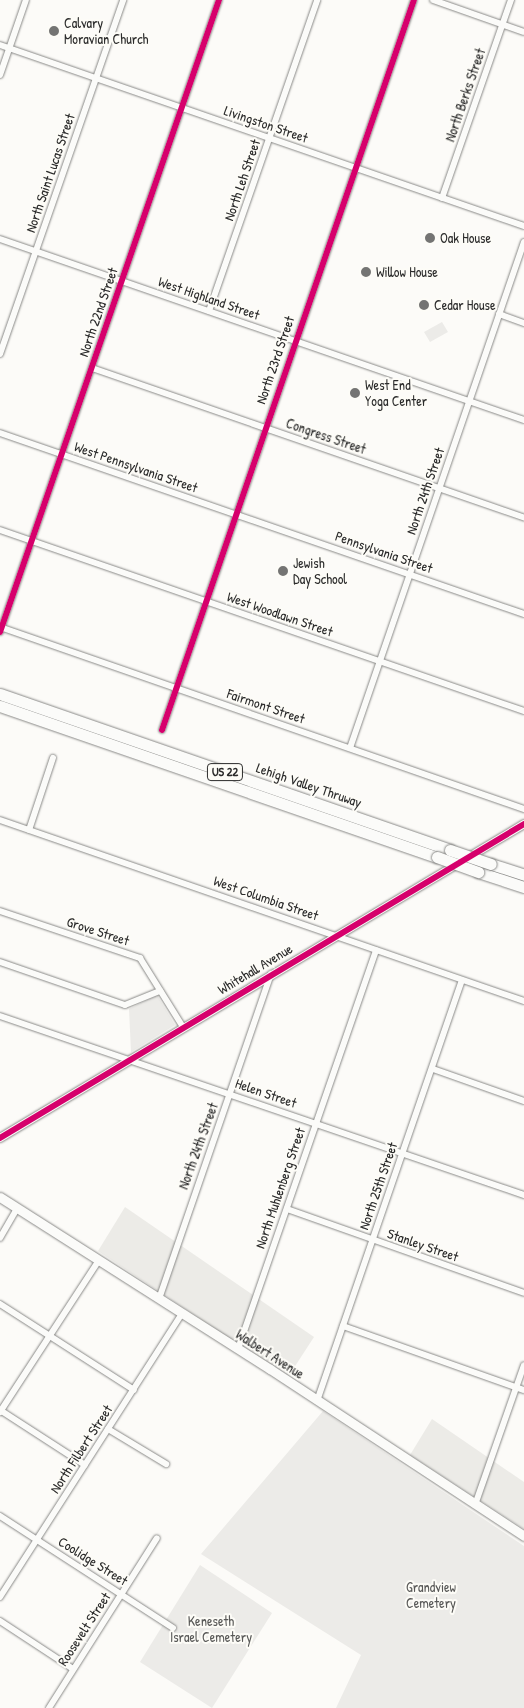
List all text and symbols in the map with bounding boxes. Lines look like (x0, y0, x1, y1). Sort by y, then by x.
place label: Calvary Moravian Church (64, 15, 148, 48)
marker: Calvary Moravian Church (48, 25, 60, 37)
street label: North Berks Street (441, 46, 489, 144)
street label: Livingston Street (222, 102, 310, 146)
street label: North Saint Lucas Street (22, 111, 78, 235)
street label: North Leh Street (220, 137, 264, 223)
place label: Oak House (440, 230, 491, 246)
marker: Oak House (424, 232, 436, 244)
place label: Willow House (376, 264, 438, 280)
street label: North 22nd Street (75, 265, 121, 359)
marker: Willow House (360, 266, 372, 278)
street label: West Highland Street (156, 273, 262, 323)
place label: Cedar House (434, 297, 496, 313)
marker: Cedar House (418, 299, 430, 311)
street label: North 23rd Street (252, 314, 298, 406)
place label: West End Yoga Center (365, 377, 427, 410)
marker: West End Yoga Center (349, 387, 361, 399)
street label: Congress Street (284, 414, 368, 458)
street label: West Pennsylvania Street (72, 438, 200, 496)
street label: North 24th Street (402, 445, 448, 537)
street label: Pennsylvania Street (333, 527, 435, 577)
place label: Jewish Day School (293, 555, 347, 588)
marker: Jewish Day School (277, 565, 289, 577)
street label: West Woodlawn Street (225, 588, 335, 640)
street label: Fairmont Street (225, 685, 307, 727)
street label: Lehigh Valley Thruway (254, 759, 364, 811)
road number: US 22 (206, 762, 244, 782)
street label: West Columbia Street (211, 872, 321, 924)
street label: Grove Street (65, 913, 131, 949)
street label: Whitehall Avenue (215, 940, 295, 998)
street label: Helen Street (233, 1075, 299, 1111)
street label: North 24th Street (175, 1101, 221, 1191)
street label: North Muhlenberg Street (251, 1125, 309, 1251)
street label: North 25th Street (355, 1140, 401, 1232)
street label: Stanley Street (385, 1225, 461, 1265)
street label: Walbert Avenue (233, 1326, 307, 1382)
street label: North Filbert Street (46, 1402, 116, 1496)
street label: Coolidge Street (55, 1533, 131, 1589)
park label: Grandview Cemetery (406, 1579, 456, 1611)
street label: Roosevelt Street (54, 1589, 114, 1669)
park label: Keneseth Israel Cemetery (170, 1613, 252, 1645)

